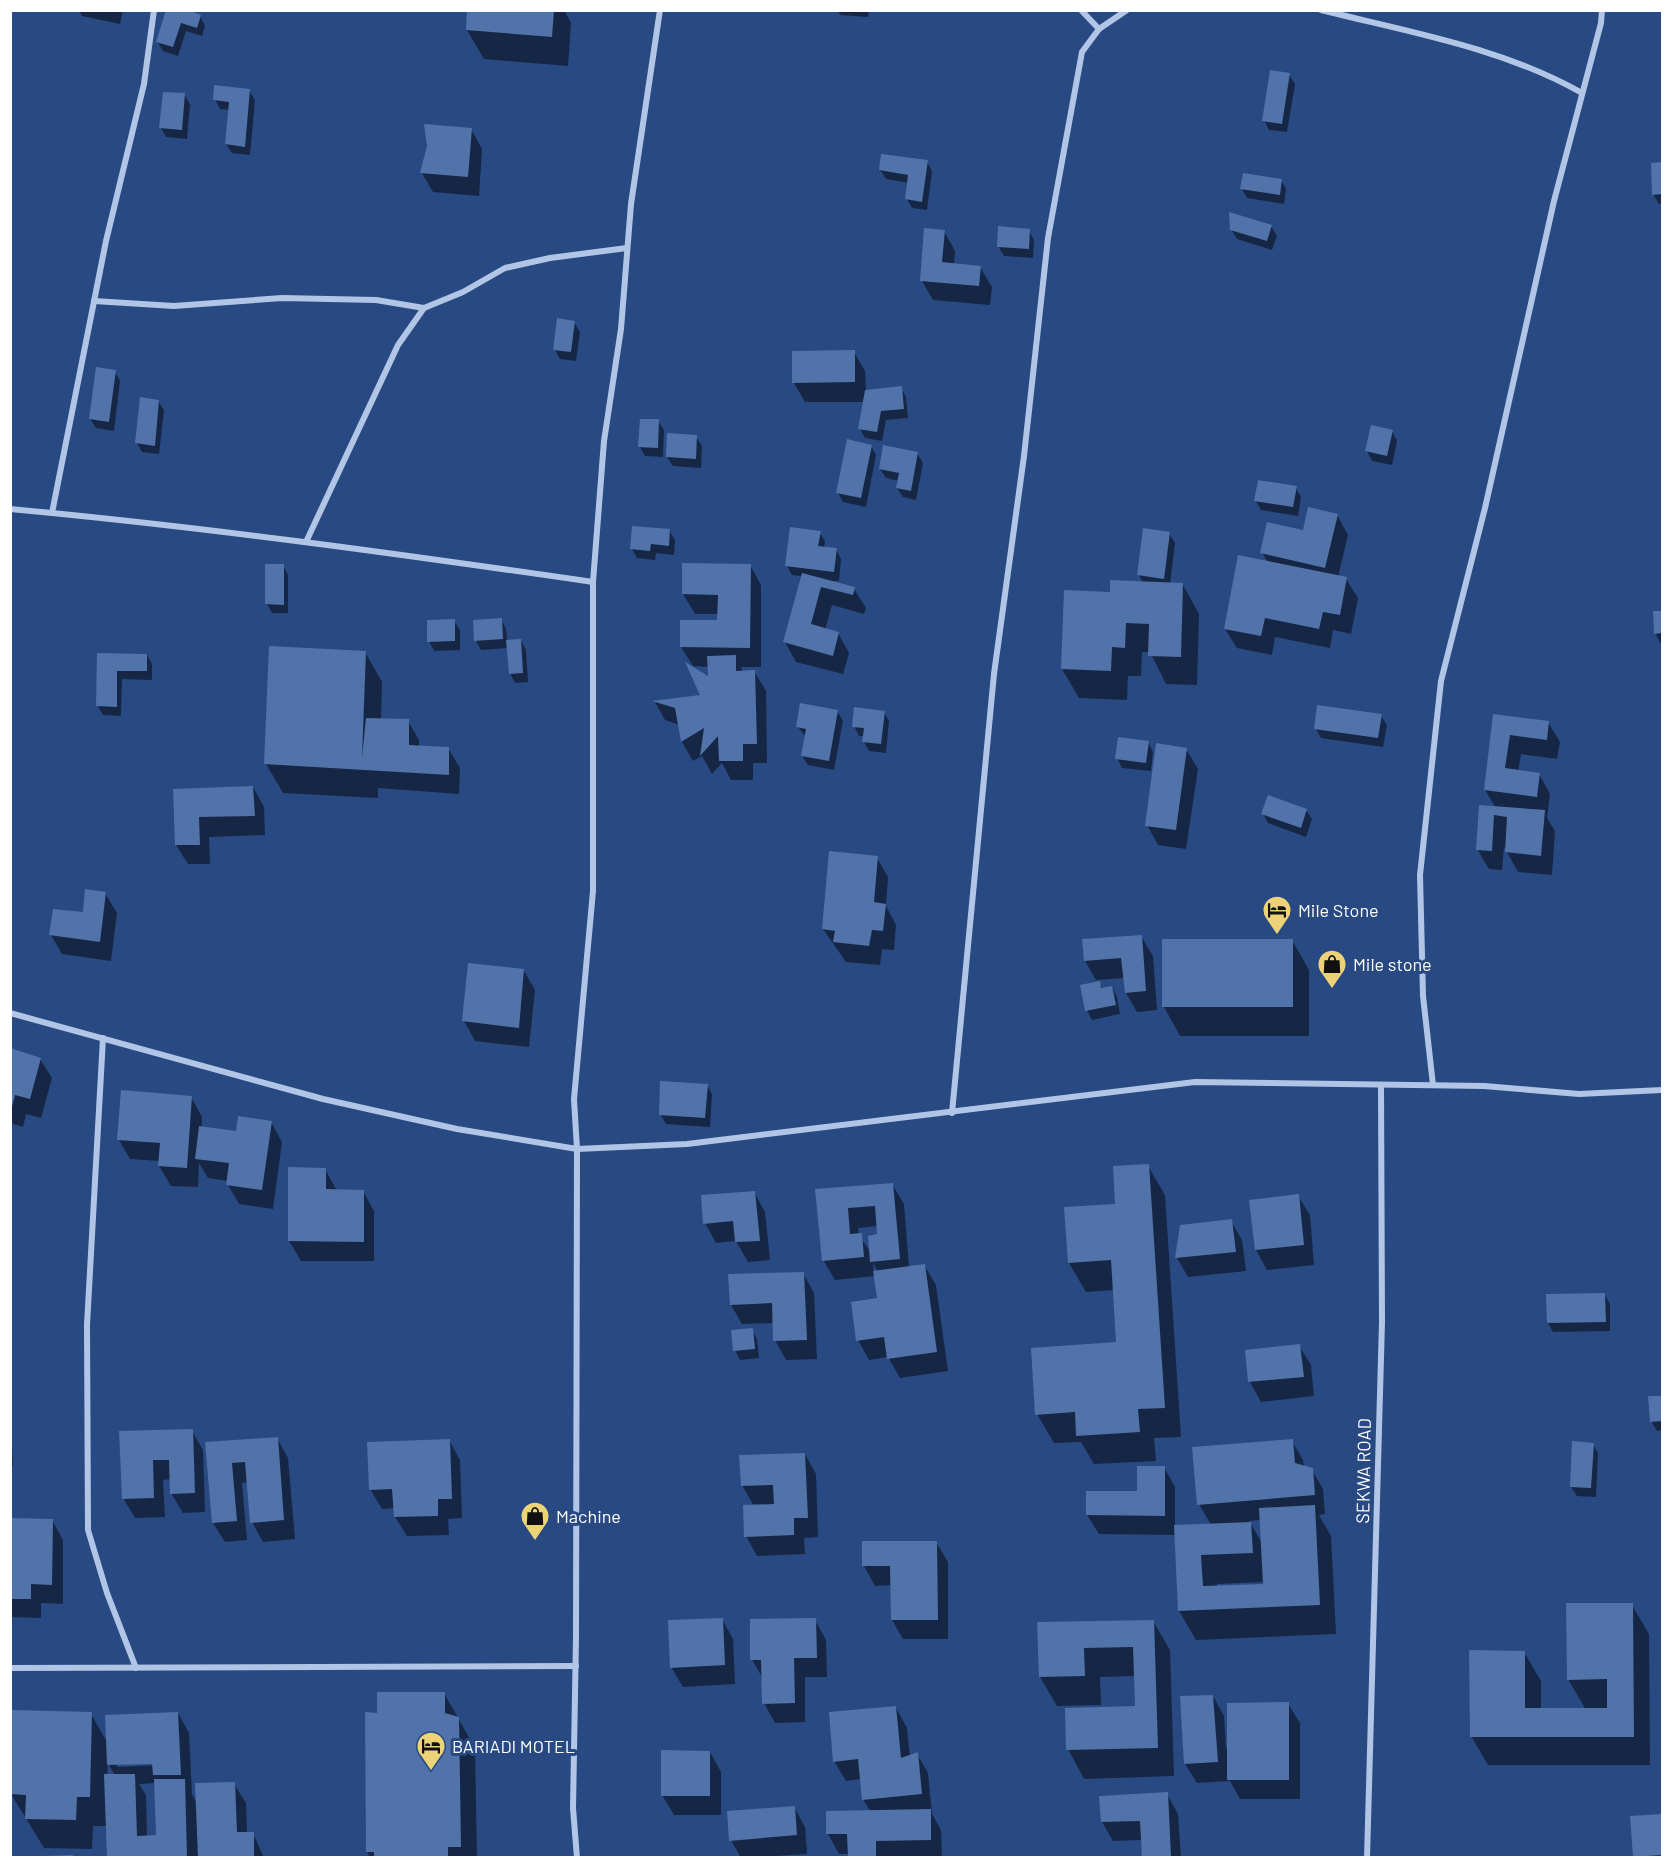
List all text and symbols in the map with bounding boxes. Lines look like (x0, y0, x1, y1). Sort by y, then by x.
hotel icon: Mile Stone (1261, 894, 1293, 936)
place label: Mile Stone (1298, 899, 1379, 921)
shop icon: Mile stone (1316, 948, 1348, 990)
place label: Mile stone (1353, 953, 1432, 975)
street label: SEKWA ROAD (1351, 1418, 1375, 1524)
shop icon: Machine (519, 1500, 551, 1542)
place label: Machine (556, 1505, 621, 1527)
hotel icon: BARIADI MOTEL (415, 1730, 447, 1772)
place label: BARIADI MOTEL (452, 1735, 575, 1757)

